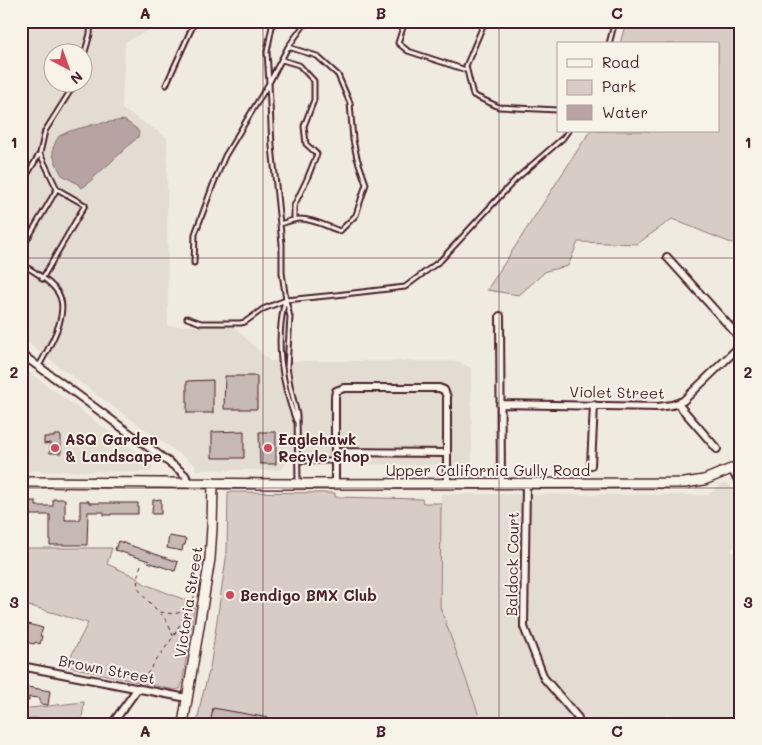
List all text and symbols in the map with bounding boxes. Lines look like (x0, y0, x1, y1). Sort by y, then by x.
text: A (139, 2, 151, 23)
text: B (376, 2, 386, 23)
text: C (611, 2, 623, 23)
north arrow (42, 42, 92, 92)
legend (557, 42, 720, 132)
text: Road (602, 52, 639, 72)
text: N (67, 68, 87, 89)
text: Park (602, 76, 636, 96)
text: Water (602, 102, 648, 122)
text: 1 (10, 131, 18, 152)
text: 1 (744, 131, 752, 152)
text: 2 (10, 361, 19, 382)
text: 2 (744, 361, 753, 382)
street label: Violet Street (569, 381, 665, 403)
place label: ASQ Garden & Landscape (65, 429, 162, 466)
place label: Eaglehawk Recyle Shop (278, 429, 369, 466)
marker: ASQ Garden & Landscape (49, 442, 61, 454)
marker: Eaglehawk Recyle Shop (262, 442, 274, 454)
street label: Upper California Gully Road (386, 460, 590, 480)
street label: Baldock Court (501, 512, 523, 616)
street label: Victoria Street (169, 545, 207, 659)
place label: Bendigo BMX Club (240, 585, 377, 605)
marker: Bendigo BMX Club (224, 589, 236, 601)
text: 3 (9, 591, 19, 612)
text: 3 (743, 591, 753, 612)
street label: Brown Street (57, 650, 157, 688)
text: A (139, 720, 151, 741)
text: B (376, 720, 386, 741)
text: C (611, 720, 623, 741)

